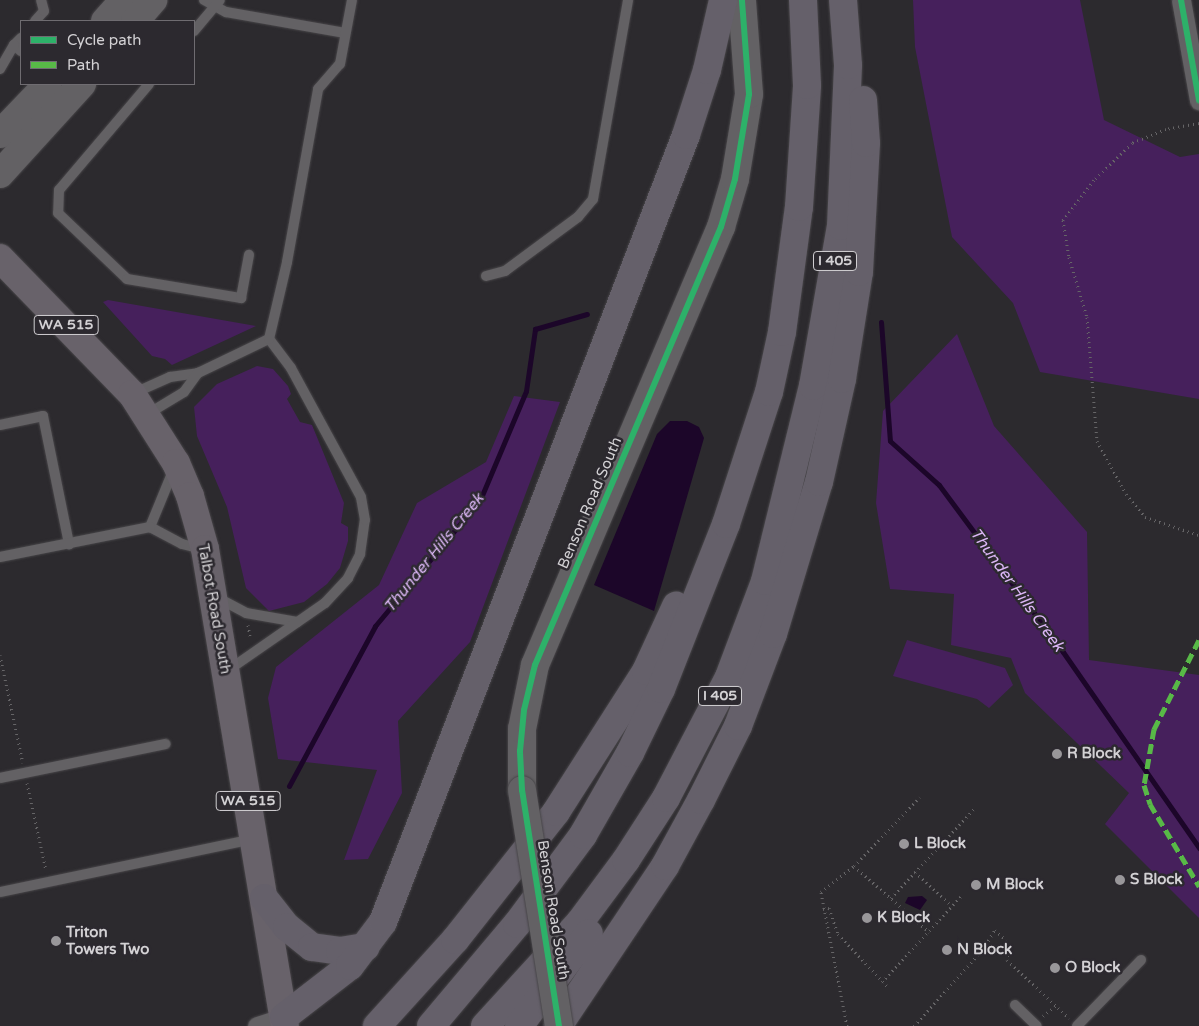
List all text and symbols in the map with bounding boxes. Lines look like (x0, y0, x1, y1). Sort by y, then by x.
legend (20, 20, 195, 85)
text: Cycle path (67, 31, 141, 49)
text: Path (67, 56, 100, 74)
road number: I 405 (812, 250, 858, 272)
road number: WA 515 (34, 314, 98, 336)
street label: Benson Road South (554, 434, 626, 572)
water label: Thunder Hills Creek (380, 490, 488, 616)
water label: Thunder Hills Creek (966, 525, 1068, 655)
street label: Talbot Road South (194, 542, 234, 676)
road number: I 405 (698, 684, 742, 708)
place label: R Block (1067, 745, 1121, 763)
marker: R Block (1051, 748, 1063, 760)
road number: WA 515 (216, 789, 280, 812)
place label: L Block (914, 835, 966, 853)
marker: L Block (898, 838, 910, 850)
street label: Benson Road South (533, 839, 573, 981)
place label: S Block (1130, 871, 1182, 889)
marker: S Block (1114, 874, 1126, 886)
place label: M Block (986, 876, 1044, 894)
marker: M Block (970, 879, 982, 891)
place label: K Block (877, 909, 930, 927)
marker: K Block (861, 912, 873, 924)
place label: Triton Towers Two (66, 923, 149, 958)
marker: Triton Towers Two (50, 935, 62, 947)
place label: N Block (957, 941, 1012, 959)
marker: N Block (941, 944, 953, 956)
place label: O Block (1065, 959, 1120, 977)
marker: O Block (1049, 962, 1061, 974)

